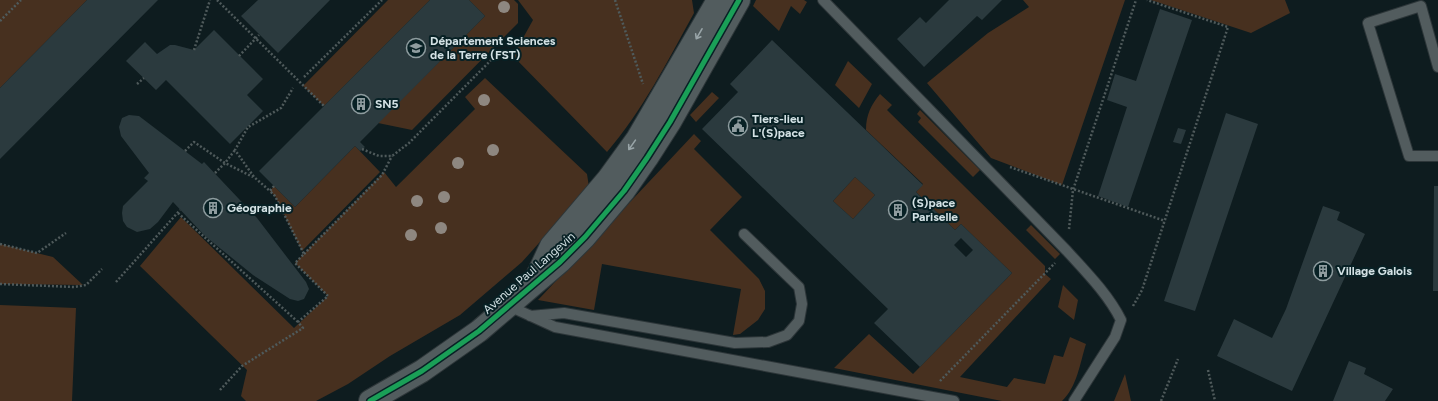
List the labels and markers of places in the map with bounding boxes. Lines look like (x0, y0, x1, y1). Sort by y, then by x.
place label: Département Sciences de la Terre (FST) (430, 34, 556, 62)
school or university icon: Département Sciences de la Terre (FST) (405, 37, 427, 59)
building icon: SN5 (350, 93, 372, 115)
place label: SN5 (375, 97, 399, 111)
place label: Tiers-lieu L'(S)pace (752, 112, 805, 140)
public building icon: Tiers-lieu L'(S)pace (727, 115, 749, 137)
place label: (S)pace Pariselle (912, 196, 958, 224)
building icon: Géographie (202, 197, 224, 219)
building icon: (S)pace Pariselle (887, 199, 909, 221)
place label: Géographie (227, 201, 292, 215)
building icon: Village Galois (1312, 260, 1334, 282)
place label: Village Galois (1337, 264, 1412, 278)

